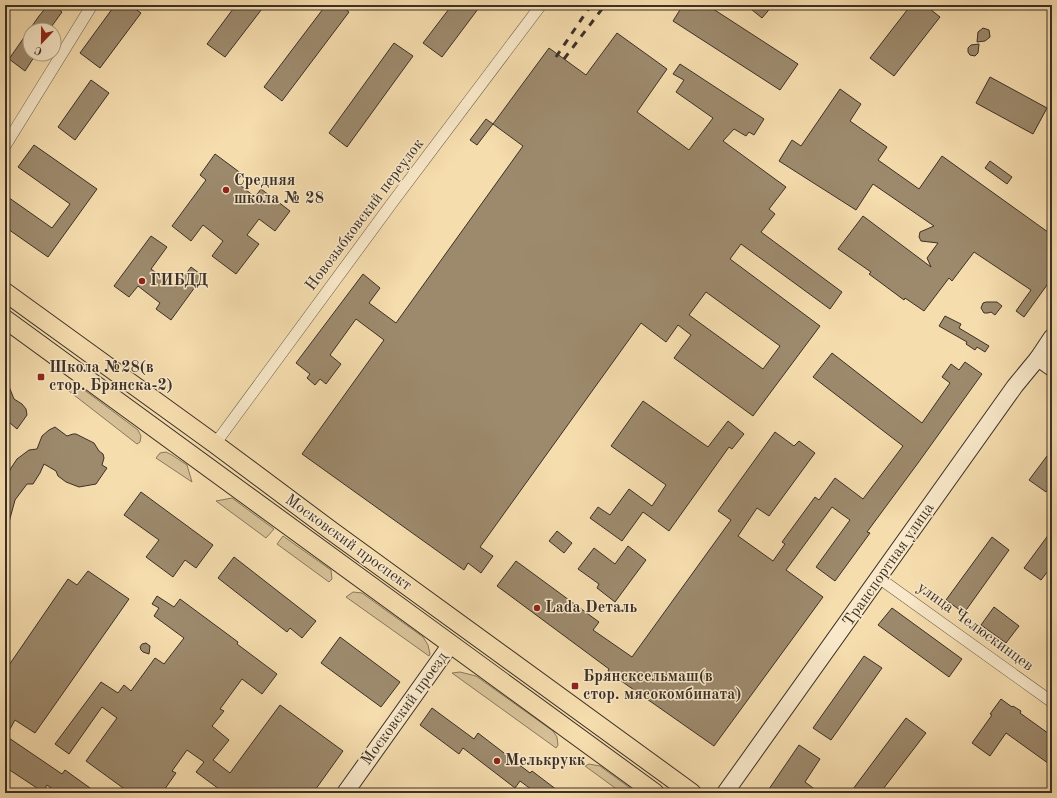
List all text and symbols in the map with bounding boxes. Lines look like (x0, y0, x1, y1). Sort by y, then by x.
north arrow (22, 22, 62, 62)
text: С (33, 43, 44, 56)
street label: Новозыбковский переулок (303, 136, 427, 294)
place label: Средняя школа № 28 (234, 173, 324, 207)
marker: Средняя школа № 28 (221, 185, 231, 195)
place label: ГИБДД (150, 273, 208, 289)
marker: ГИБДД (137, 276, 147, 286)
place label: Школа №28(в стор. Брянска-2) (49, 359, 173, 394)
marker: Школа №28(в стор. Брянска-2) (36, 372, 46, 382)
street label: Московский проспект (282, 492, 414, 594)
street label: Транспортная улица (840, 500, 938, 630)
street label: улица Челюскинцев (914, 580, 1036, 674)
place label: Lada Dеталь (545, 600, 637, 616)
marker: Lada Dеталь (532, 603, 542, 613)
street label: Московский проезд (359, 649, 451, 769)
place label: Брянсксельмаш(в стор. мясокомбината) (583, 668, 741, 703)
marker: Брянсксельмаш(в стор. мясокомбината) (570, 681, 580, 691)
place label: Мелькрукк (505, 753, 586, 769)
marker: Мелькрукк (492, 756, 502, 766)

